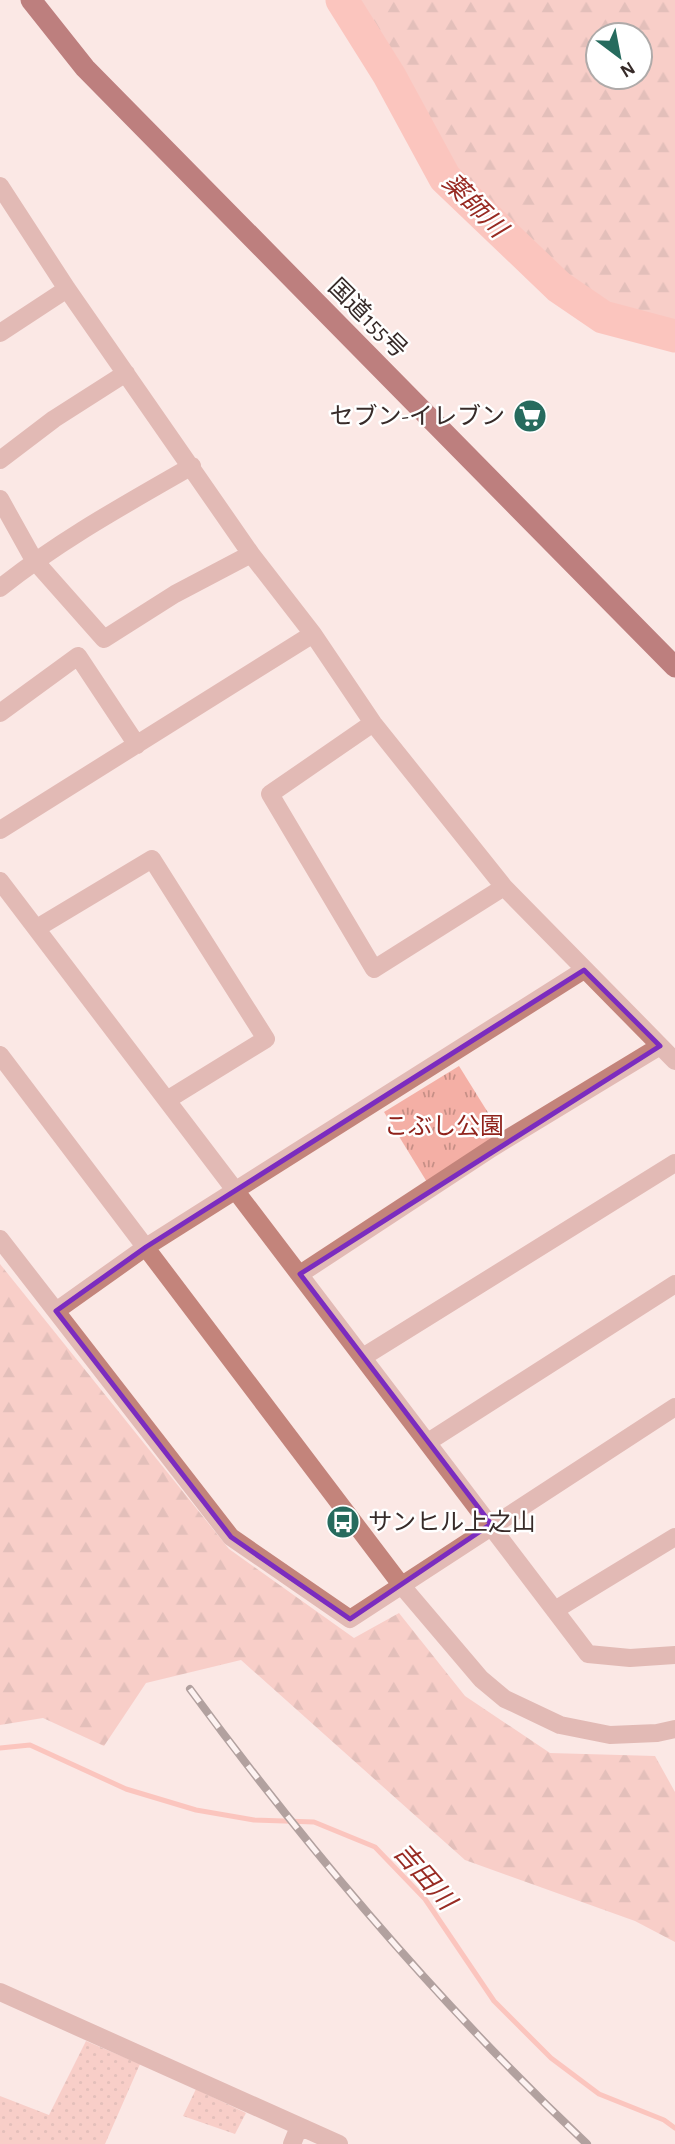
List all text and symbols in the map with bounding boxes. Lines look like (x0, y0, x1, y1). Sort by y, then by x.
north arrow (584, 21, 654, 91)
text: N (617, 58, 638, 81)
water label: 薬師川 (438, 168, 514, 245)
street label: 国道155号 (323, 273, 413, 363)
supermarket icon: セブン-イレブン (511, 397, 549, 435)
place label: セブン-イレブン (330, 403, 505, 429)
park label: こぶし公園 (384, 1114, 504, 1139)
bus stop icon: サンヒル上之山 (324, 1503, 362, 1541)
place label: サンヒル上之山 (368, 1509, 536, 1535)
water label: 吉田川 (389, 1838, 462, 1917)

